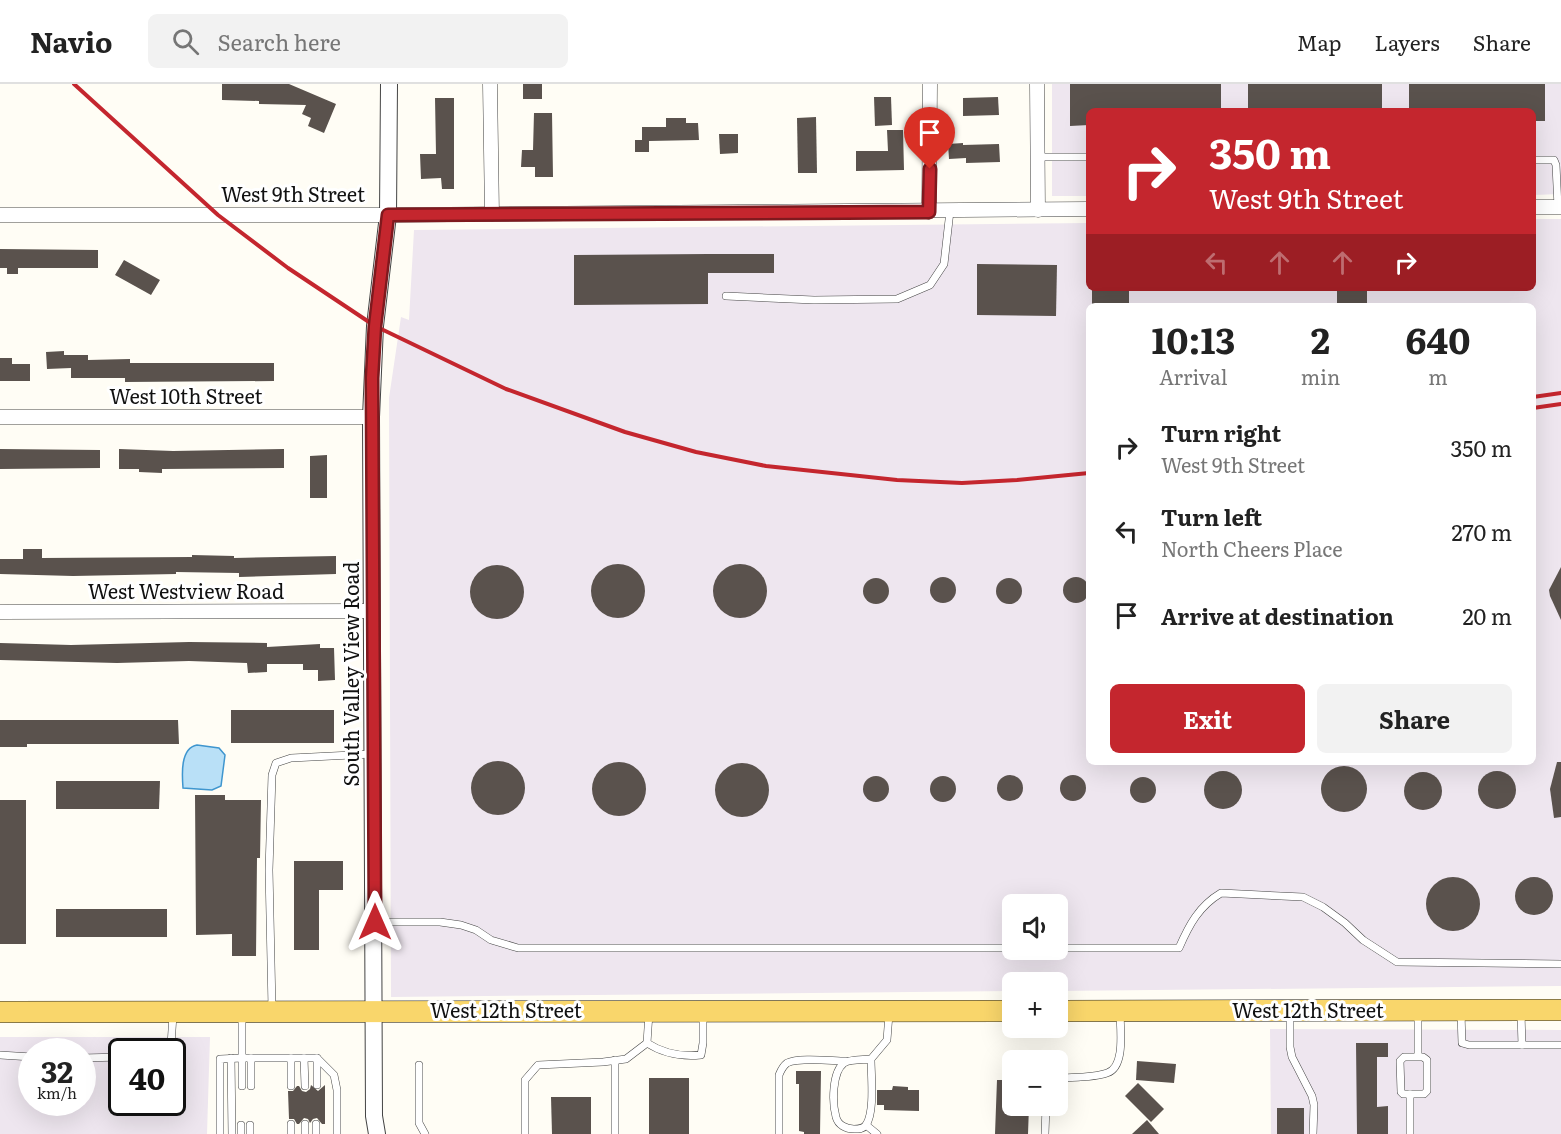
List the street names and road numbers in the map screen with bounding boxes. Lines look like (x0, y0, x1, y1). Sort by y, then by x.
street label: West 9th Street (221, 178, 365, 208)
street label: West 10th Street (109, 380, 263, 410)
street label: South Valley View Road (335, 562, 365, 787)
street label: West Westview Road (88, 575, 284, 605)
street label: West 12th Street (430, 994, 582, 1024)
street label: West 12th Street (1232, 994, 1384, 1024)

